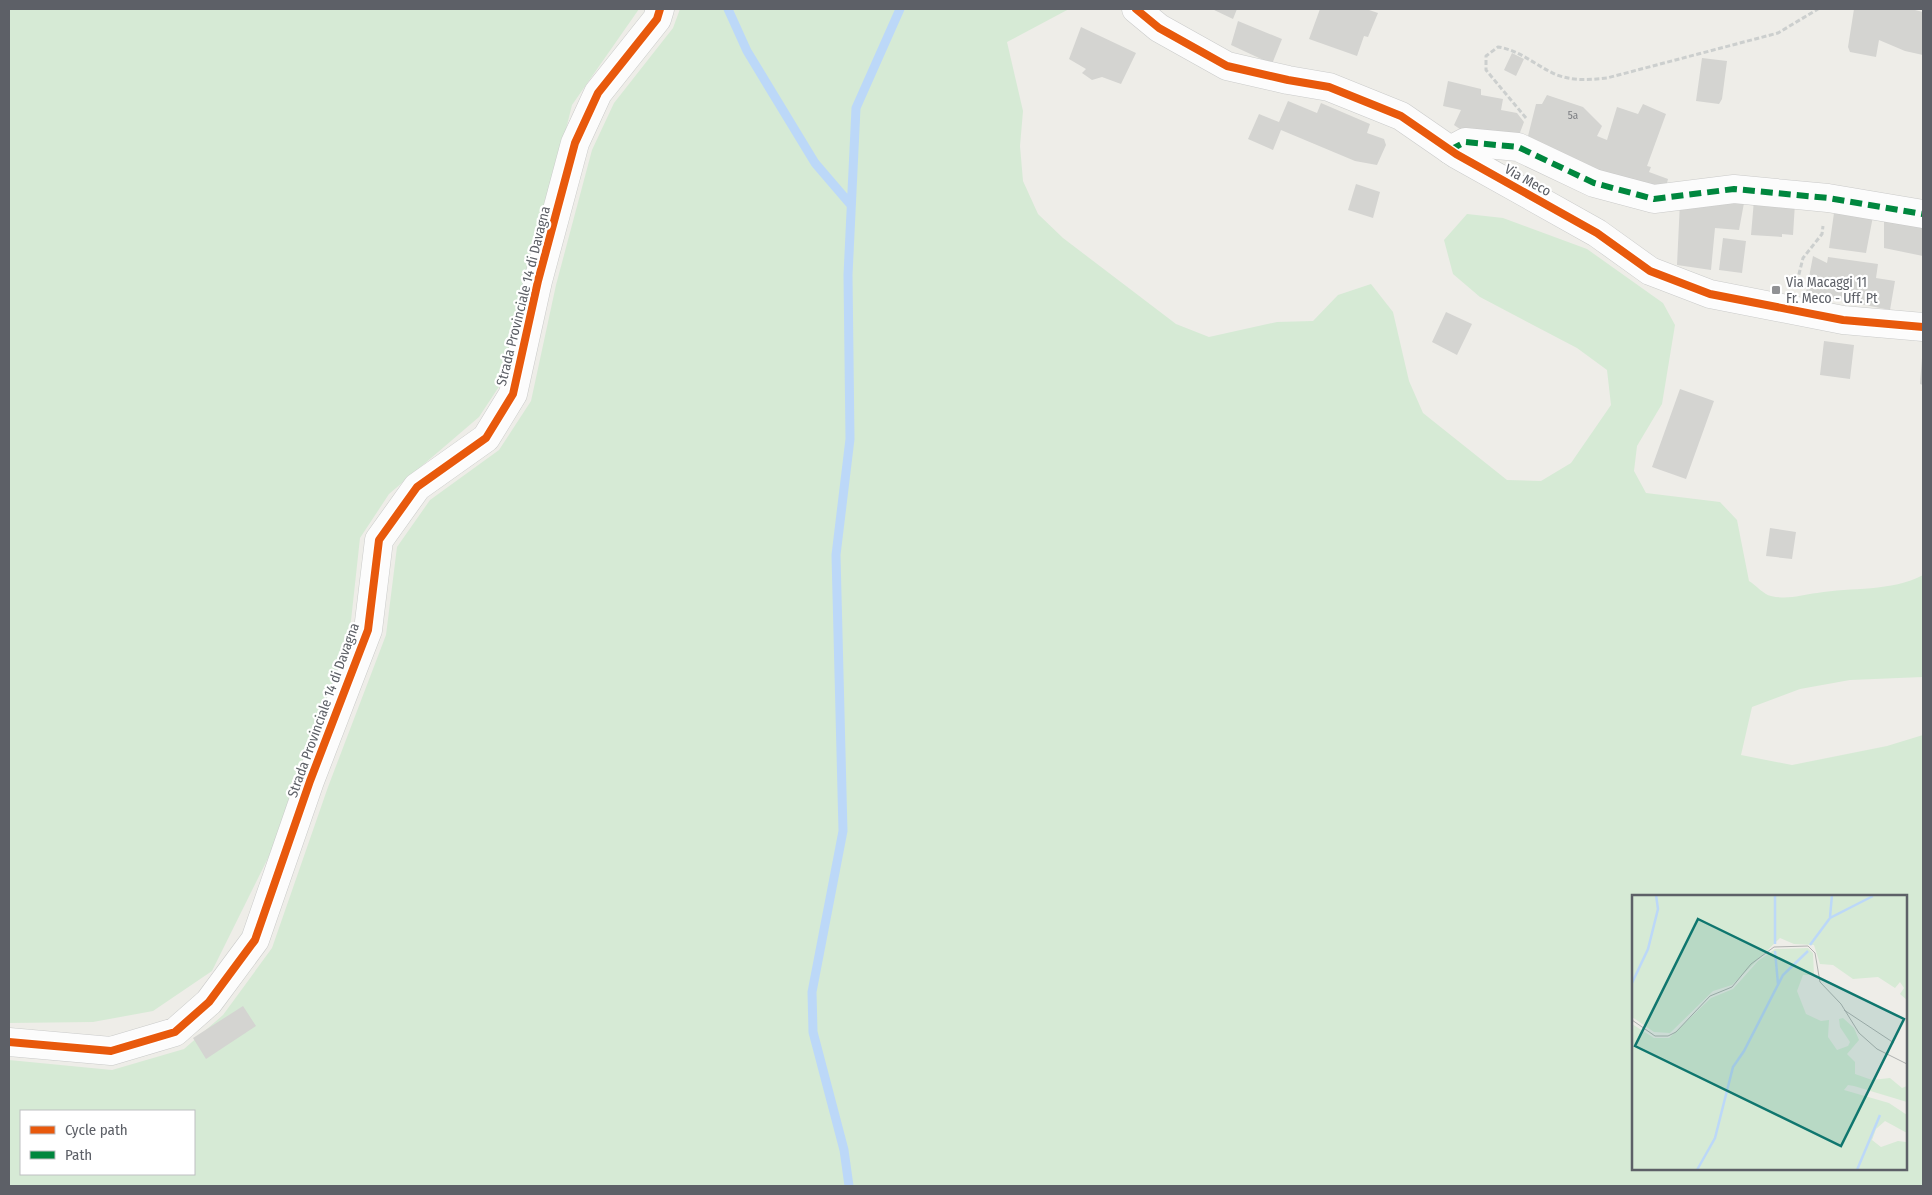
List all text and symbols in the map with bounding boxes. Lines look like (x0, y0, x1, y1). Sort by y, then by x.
house number: 5a (1568, 109, 1578, 122)
street label: Via Meco (1501, 161, 1554, 200)
street label: Strada Provinciale 14 di Davagna (493, 204, 554, 388)
place label: Via Macaggi 11 Fr. Meco - Uff. Pt (1786, 274, 1878, 307)
marker: Via Macaggi 11 Fr. Meco - Uff. Pt (1770, 284, 1782, 296)
street label: Strada Provinciale 14 di Davagna (284, 620, 363, 800)
inset map (1632, 895, 1907, 1170)
legend (20, 1110, 195, 1175)
text: Cycle path (65, 1121, 128, 1139)
text: Path (65, 1146, 92, 1164)

